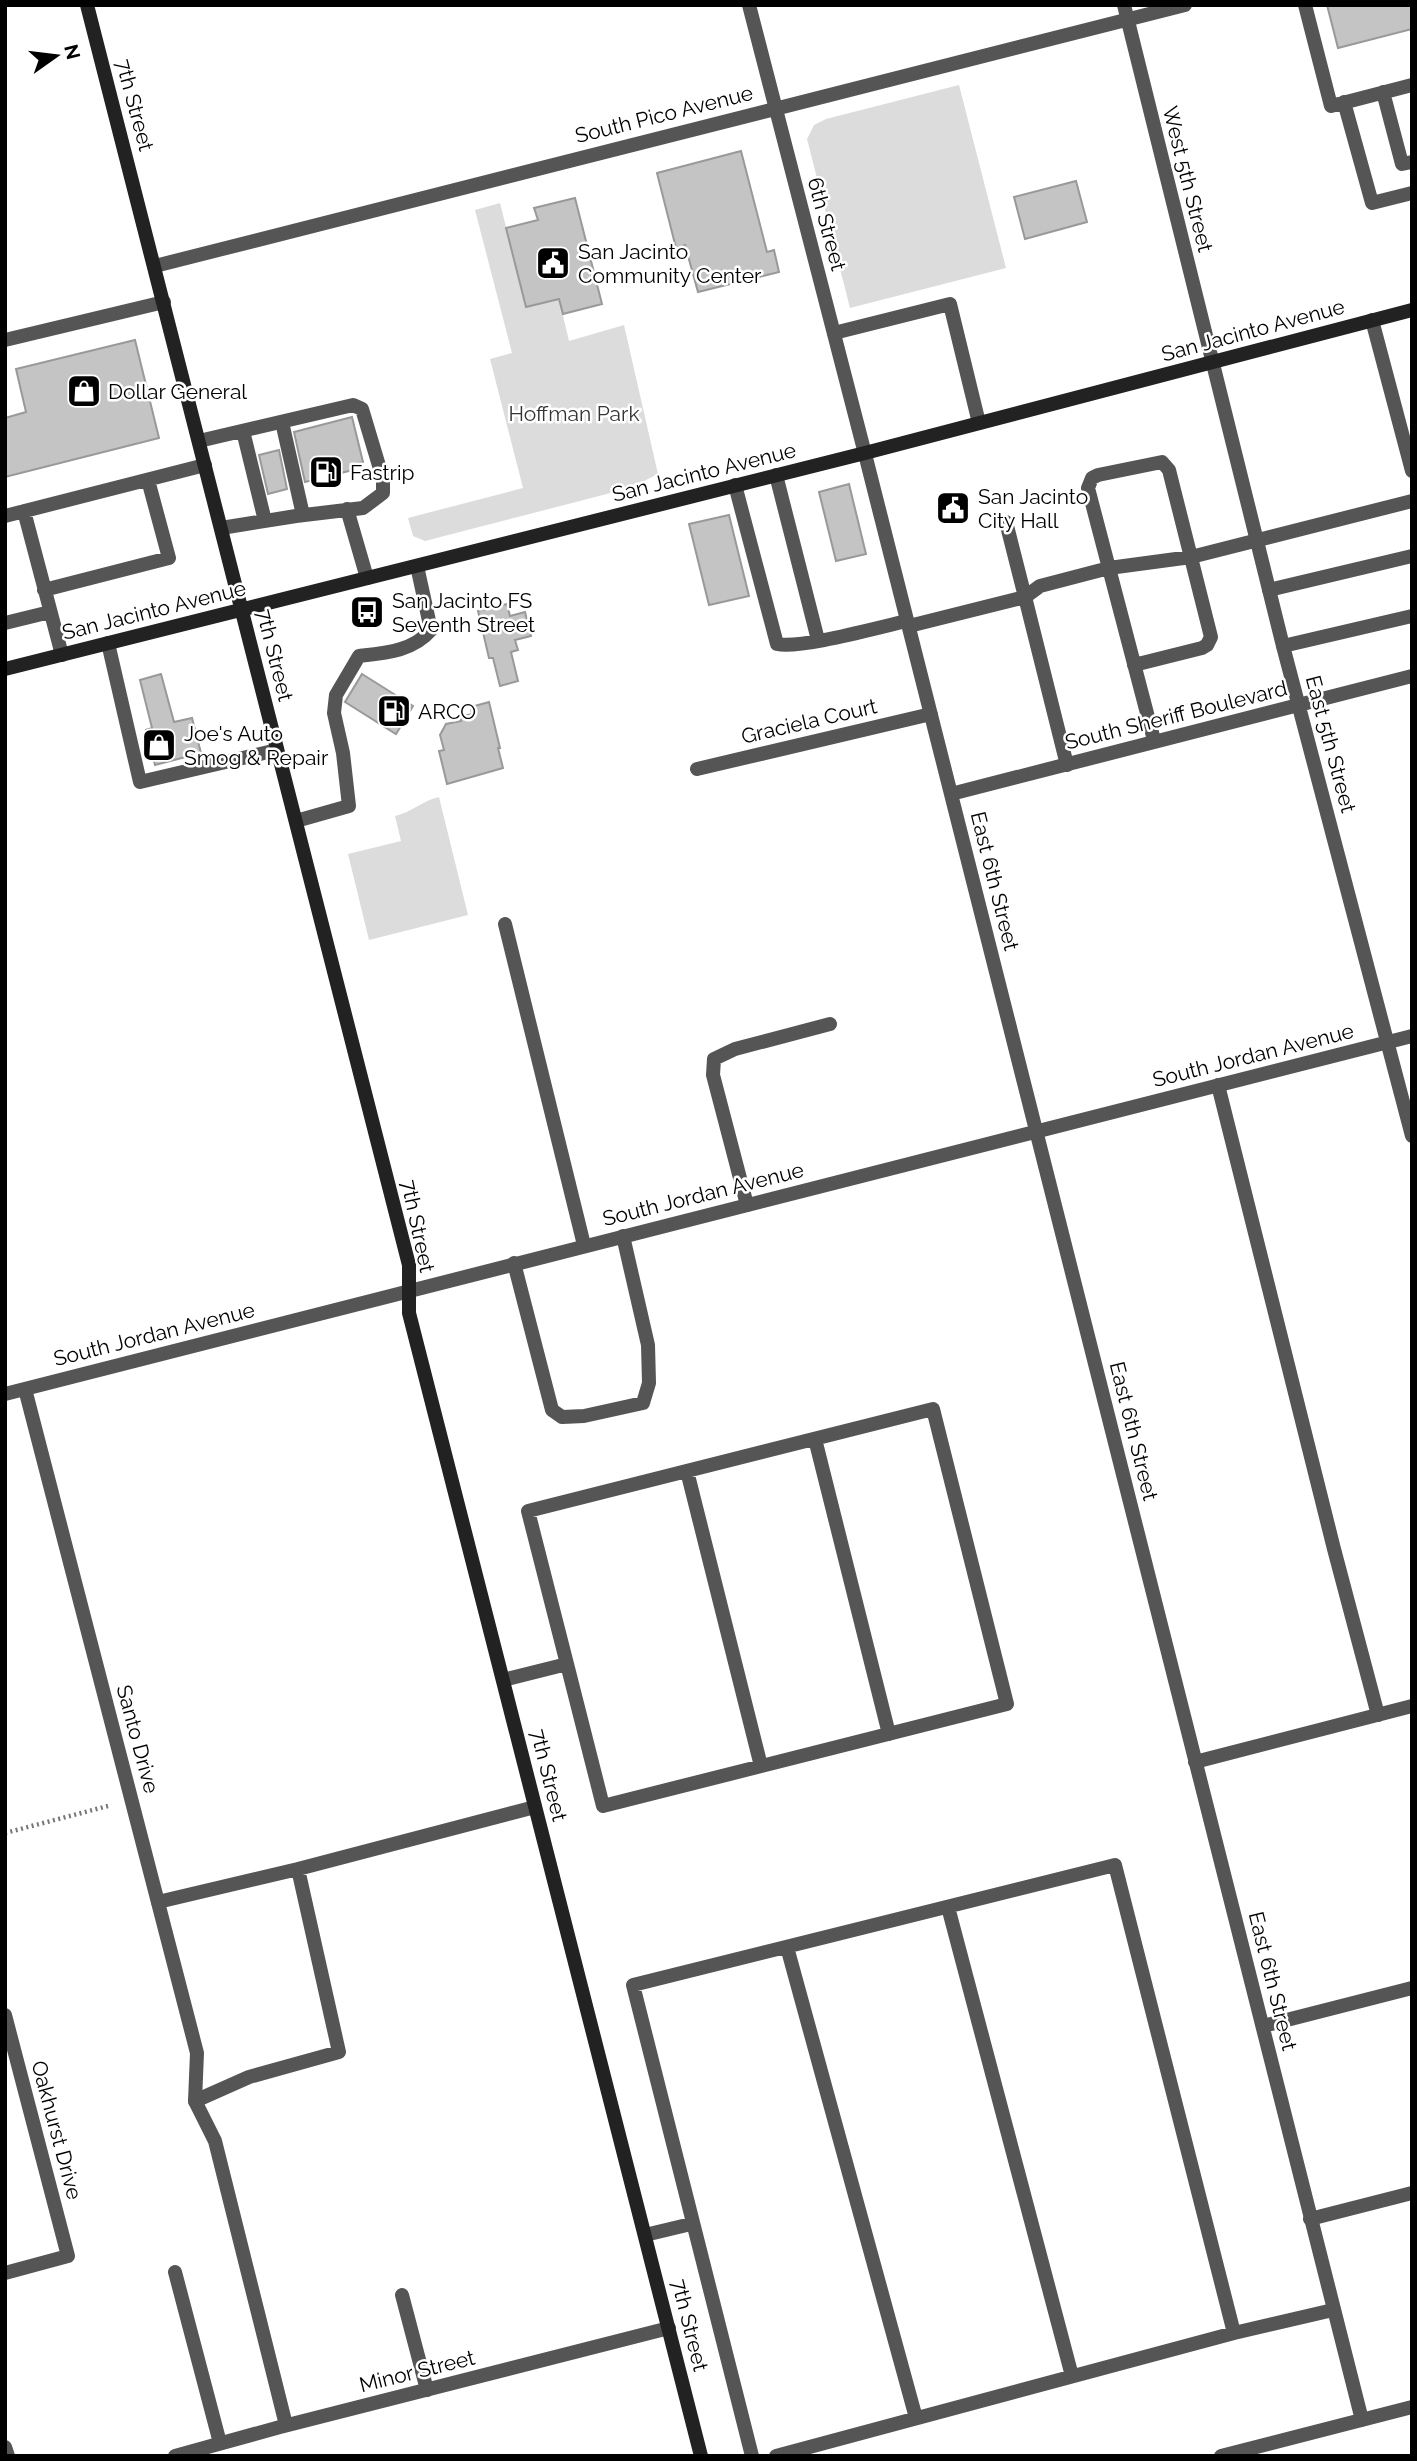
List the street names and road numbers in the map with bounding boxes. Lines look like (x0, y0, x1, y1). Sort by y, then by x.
street label: 7th Street (111, 56, 159, 154)
street label: South Pico Avenue (573, 80, 755, 148)
street label: West 5th Street (1158, 103, 1218, 255)
street label: 6th Street (803, 175, 851, 273)
street label: San Jacinto Avenue (1159, 294, 1347, 366)
street label: San Jacinto Avenue (609, 437, 799, 507)
street label: San Jacinto Avenue (59, 575, 249, 645)
street label: 7th Street (251, 606, 299, 704)
street label: East 5th Street (1301, 673, 1361, 815)
street label: South Sheriff Boulevard (1062, 675, 1290, 755)
street label: Graciela Court (739, 693, 879, 749)
street label: East 6th Street (966, 809, 1024, 953)
street label: South Jordan Avenue (1150, 1018, 1356, 1092)
street label: South Jordan Avenue (600, 1157, 806, 1231)
street label: 7th Street (396, 1177, 440, 1275)
street label: South Jordan Avenue (51, 1297, 257, 1371)
street label: East 6th Street (1105, 1359, 1163, 1503)
street label: Santo Drive (112, 1682, 164, 1796)
street label: 7th Street (525, 1726, 573, 1824)
street label: East 6th Street (1244, 1909, 1302, 2053)
street label: Oakhurst Drive (26, 2058, 88, 2202)
street label: 7th Street (666, 2276, 714, 2374)
street label: Minor Street (357, 2345, 477, 2397)

